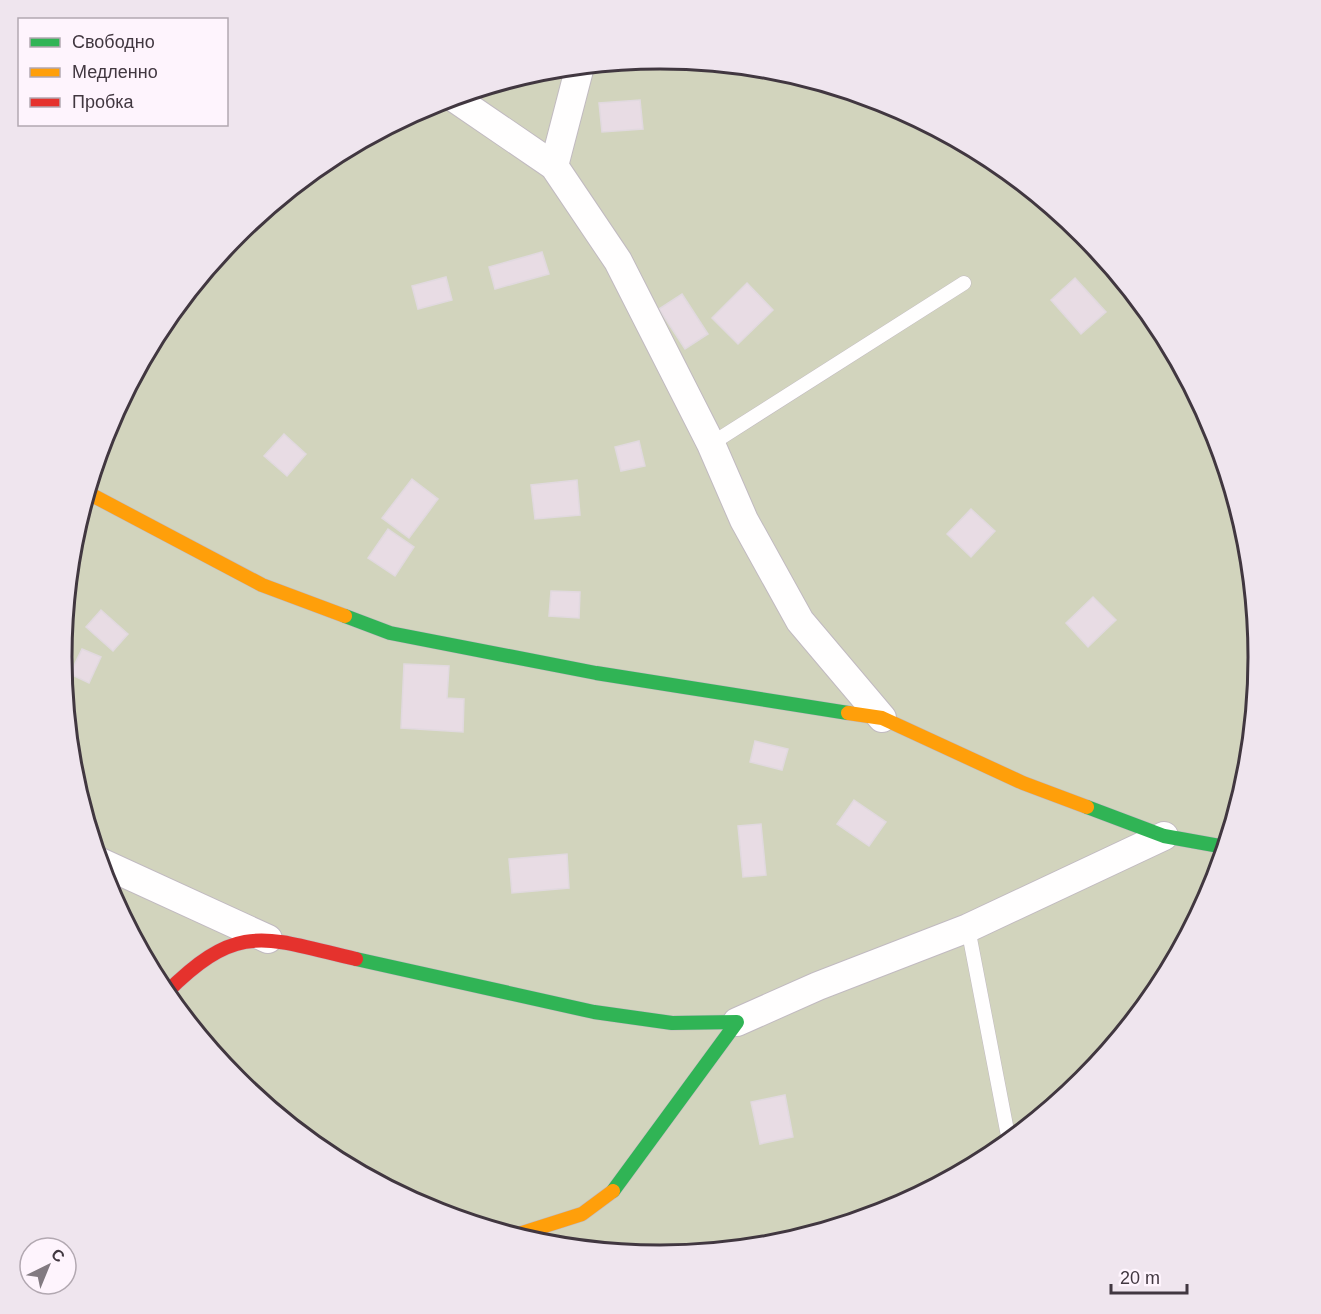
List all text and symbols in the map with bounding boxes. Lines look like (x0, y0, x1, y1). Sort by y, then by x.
legend (18, 18, 228, 126)
text: Свободно (72, 32, 155, 52)
text: Медленно (72, 62, 158, 82)
text: Пробка (72, 92, 135, 112)
north arrow (18, 1236, 78, 1296)
text: С (48, 1245, 68, 1266)
scale bar (1111, 1257, 1188, 1295)
text: 20 m (1120, 1268, 1160, 1288)

